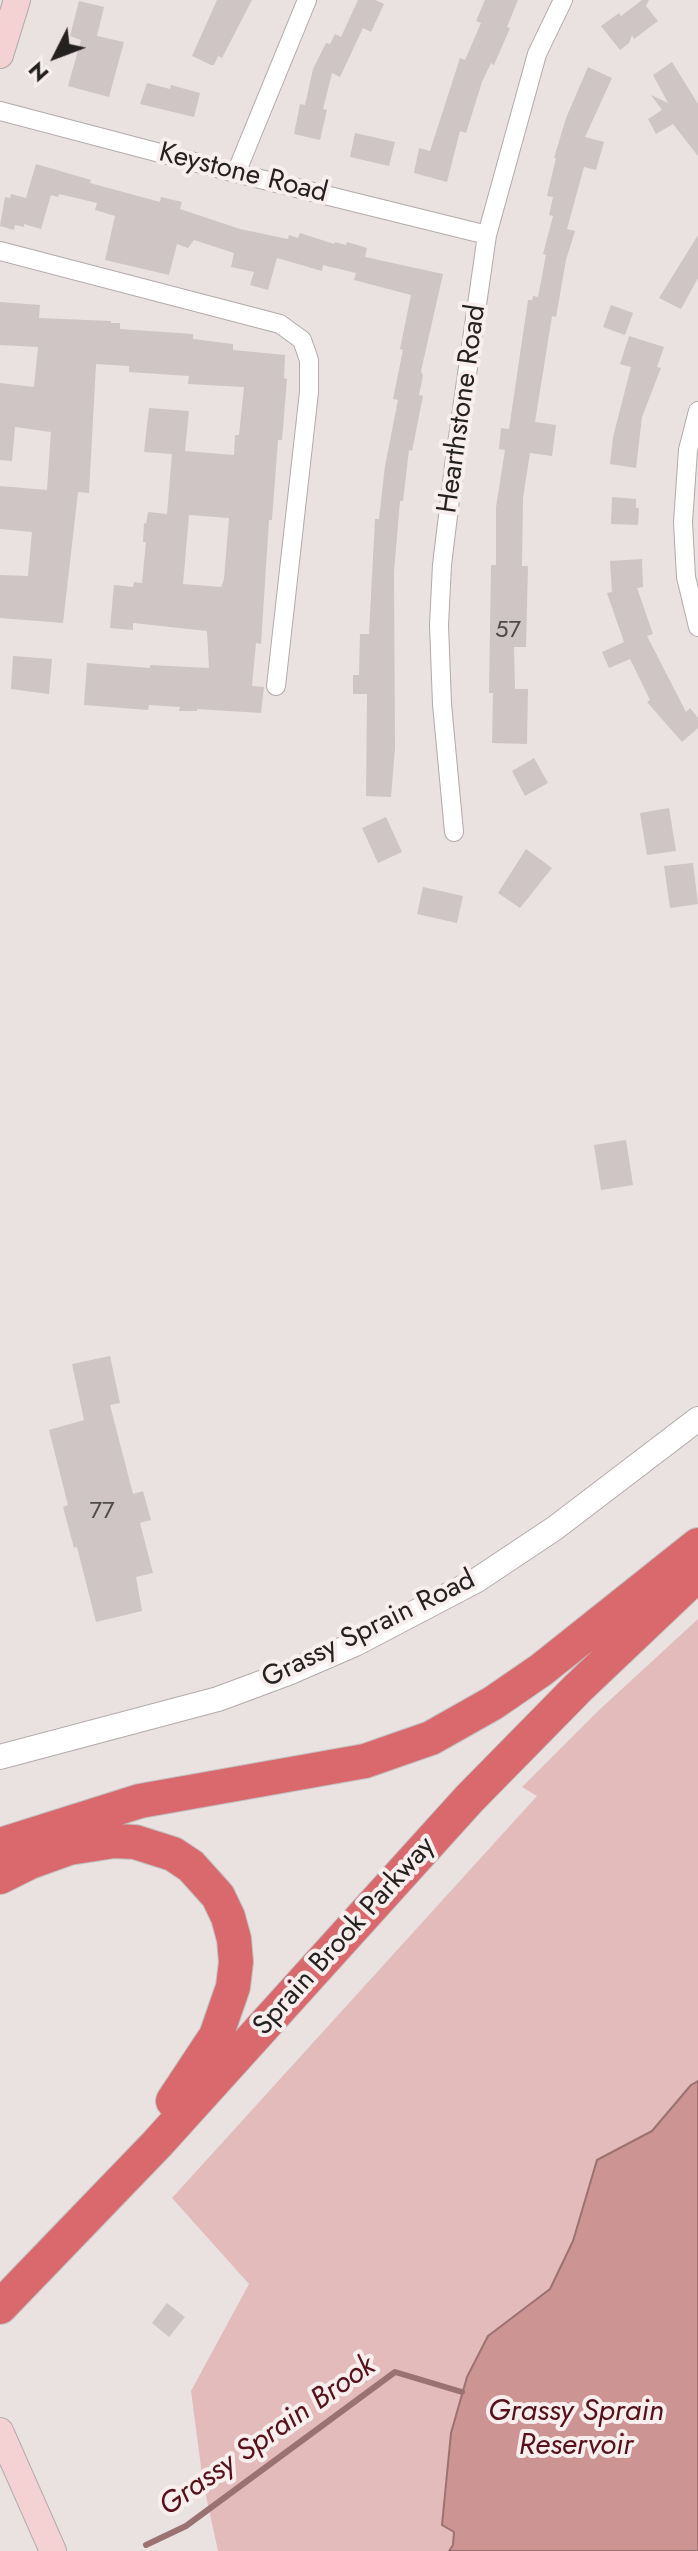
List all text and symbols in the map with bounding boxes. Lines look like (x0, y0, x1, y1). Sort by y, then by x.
north arrow (16, 16, 96, 96)
text: N (20, 55, 56, 89)
street label: Keystone Road (155, 137, 331, 211)
street label: Hearthstone Road (432, 303, 494, 515)
house number: 57 (495, 617, 521, 645)
house number: 77 (89, 1498, 115, 1526)
street label: Grassy Sprain Road (257, 1564, 481, 1696)
street label: Sprain Brook Parkway (247, 1831, 443, 2043)
water label: Grassy Sprain Brook (153, 2349, 383, 2525)
water label: Grassy Sprain Reservoir (488, 2395, 664, 2466)

